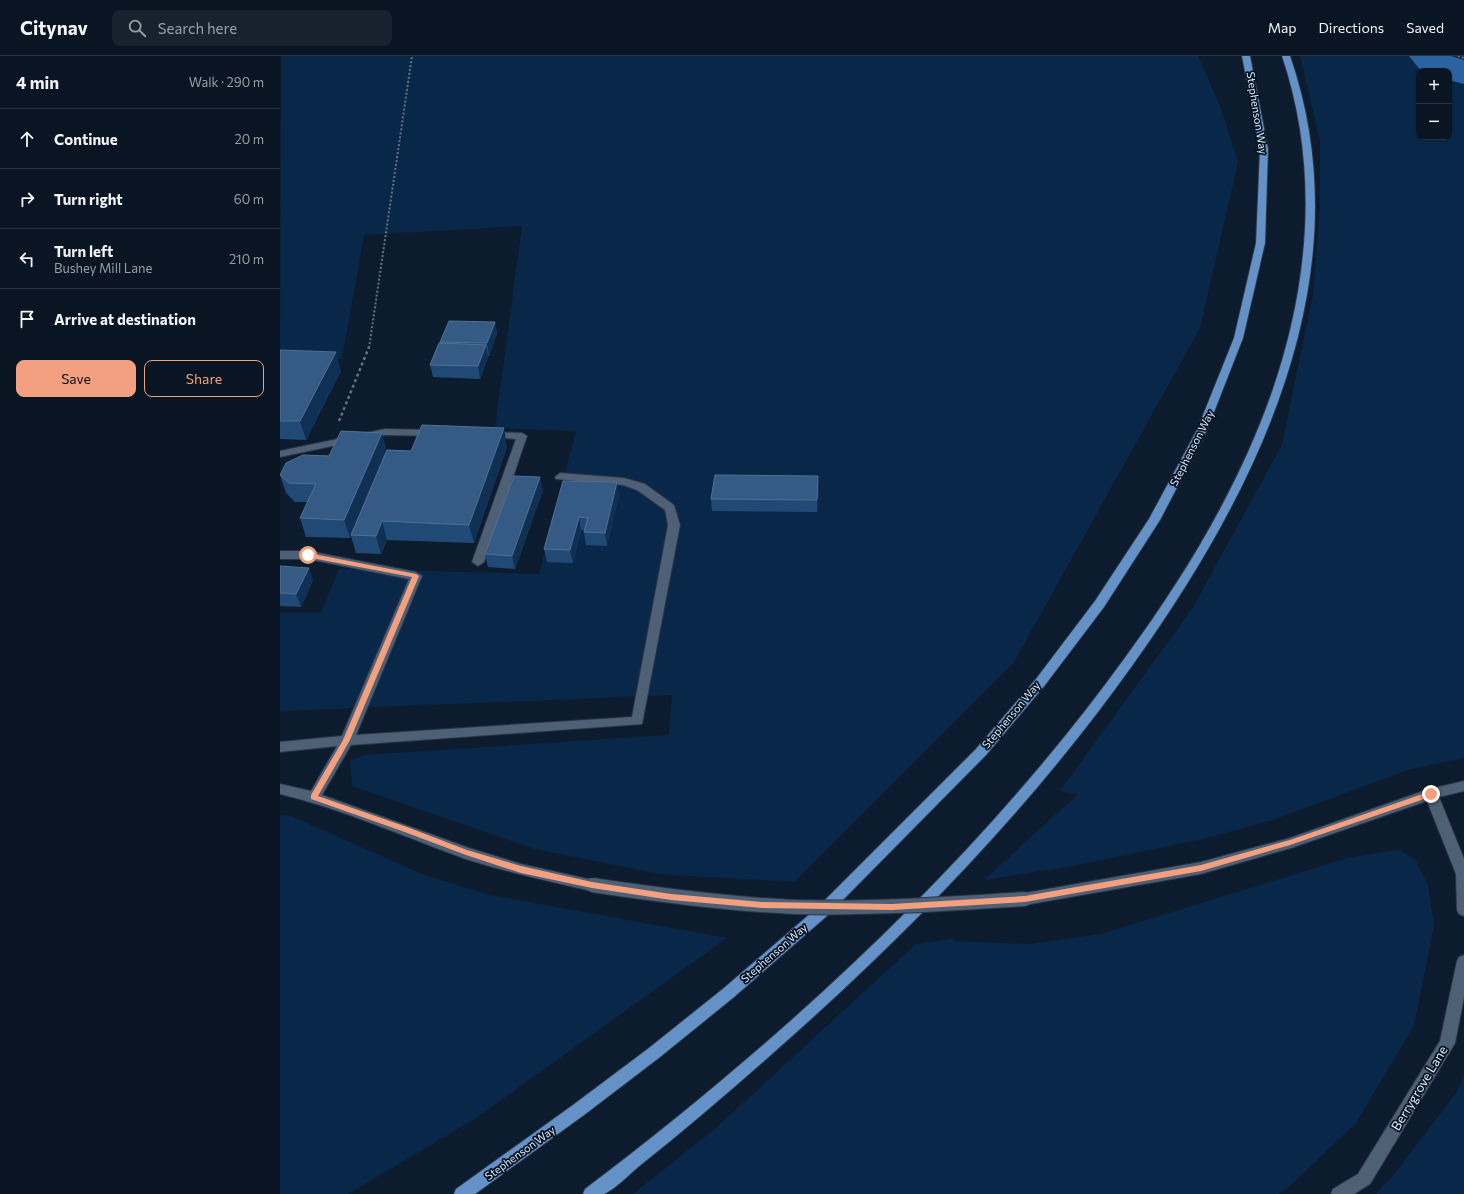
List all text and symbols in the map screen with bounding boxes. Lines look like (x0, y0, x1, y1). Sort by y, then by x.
search box (112, 10, 392, 46)
text: Citynav (20, 16, 88, 39)
icon: search (126, 17, 148, 39)
text: Search here (158, 19, 237, 37)
text: Map (1268, 19, 1297, 36)
text: Directions (1319, 19, 1384, 36)
text: Saved (1406, 19, 1444, 36)
map controls (1416, 68, 1452, 140)
button: + (1416, 68, 1452, 104)
street label: Stephenson Way (1245, 71, 1270, 155)
text: 4 min (16, 72, 59, 93)
text: Walk · 290 m (189, 74, 264, 90)
button: − (1416, 104, 1452, 140)
icon: ahead (16, 128, 38, 150)
text: Continue (54, 130, 118, 148)
text: 20 m (235, 131, 264, 147)
icon: right (16, 188, 38, 210)
text: Turn right (54, 190, 123, 208)
text: 60 m (234, 191, 264, 207)
text: Turn left (54, 242, 113, 260)
icon: left (16, 248, 38, 270)
text: 210 m (229, 251, 264, 267)
text: Bushey Mill Lane (54, 260, 152, 276)
icon: arrive (16, 308, 38, 330)
text: Arrive at destination (54, 310, 196, 328)
button: Save (16, 360, 136, 397)
button: Share (144, 360, 264, 397)
street label: Stephenson Way (1167, 407, 1216, 488)
route start (299, 546, 317, 564)
street label: Stephenson Way (979, 678, 1043, 751)
route end (1422, 785, 1440, 803)
street label: Stephenson Way (738, 920, 810, 985)
street label: Berrygrove Lane (1387, 1043, 1451, 1133)
street label: Stephenson Way (482, 1123, 558, 1182)

